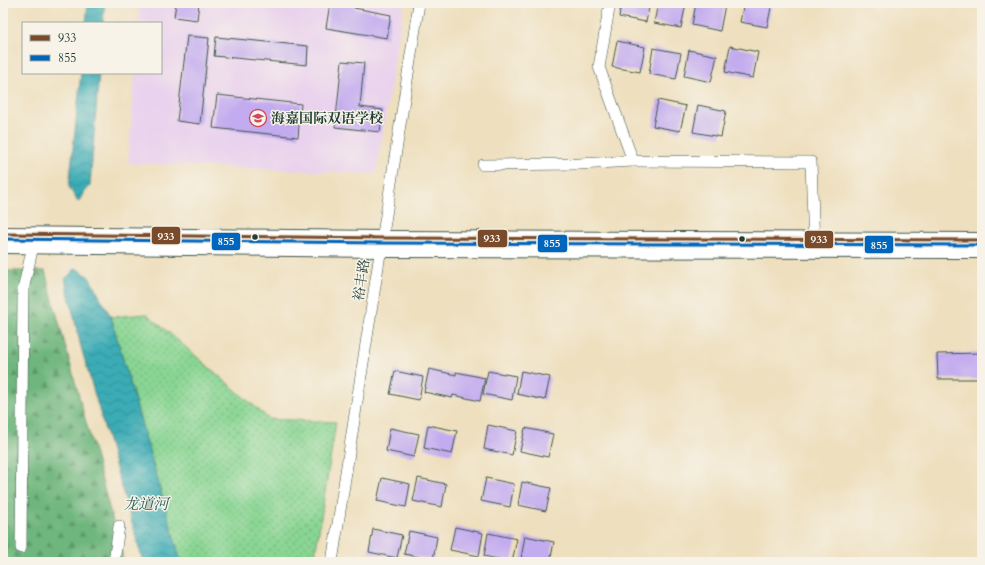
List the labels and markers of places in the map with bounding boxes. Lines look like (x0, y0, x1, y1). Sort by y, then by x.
school or university icon: 海嘉国际双语学校 (248, 108, 268, 128)
place label: 海嘉国际双语学校 (271, 109, 383, 128)
unlabelled marker (250, 232, 260, 242)
unlabelled marker (737, 234, 747, 244)

